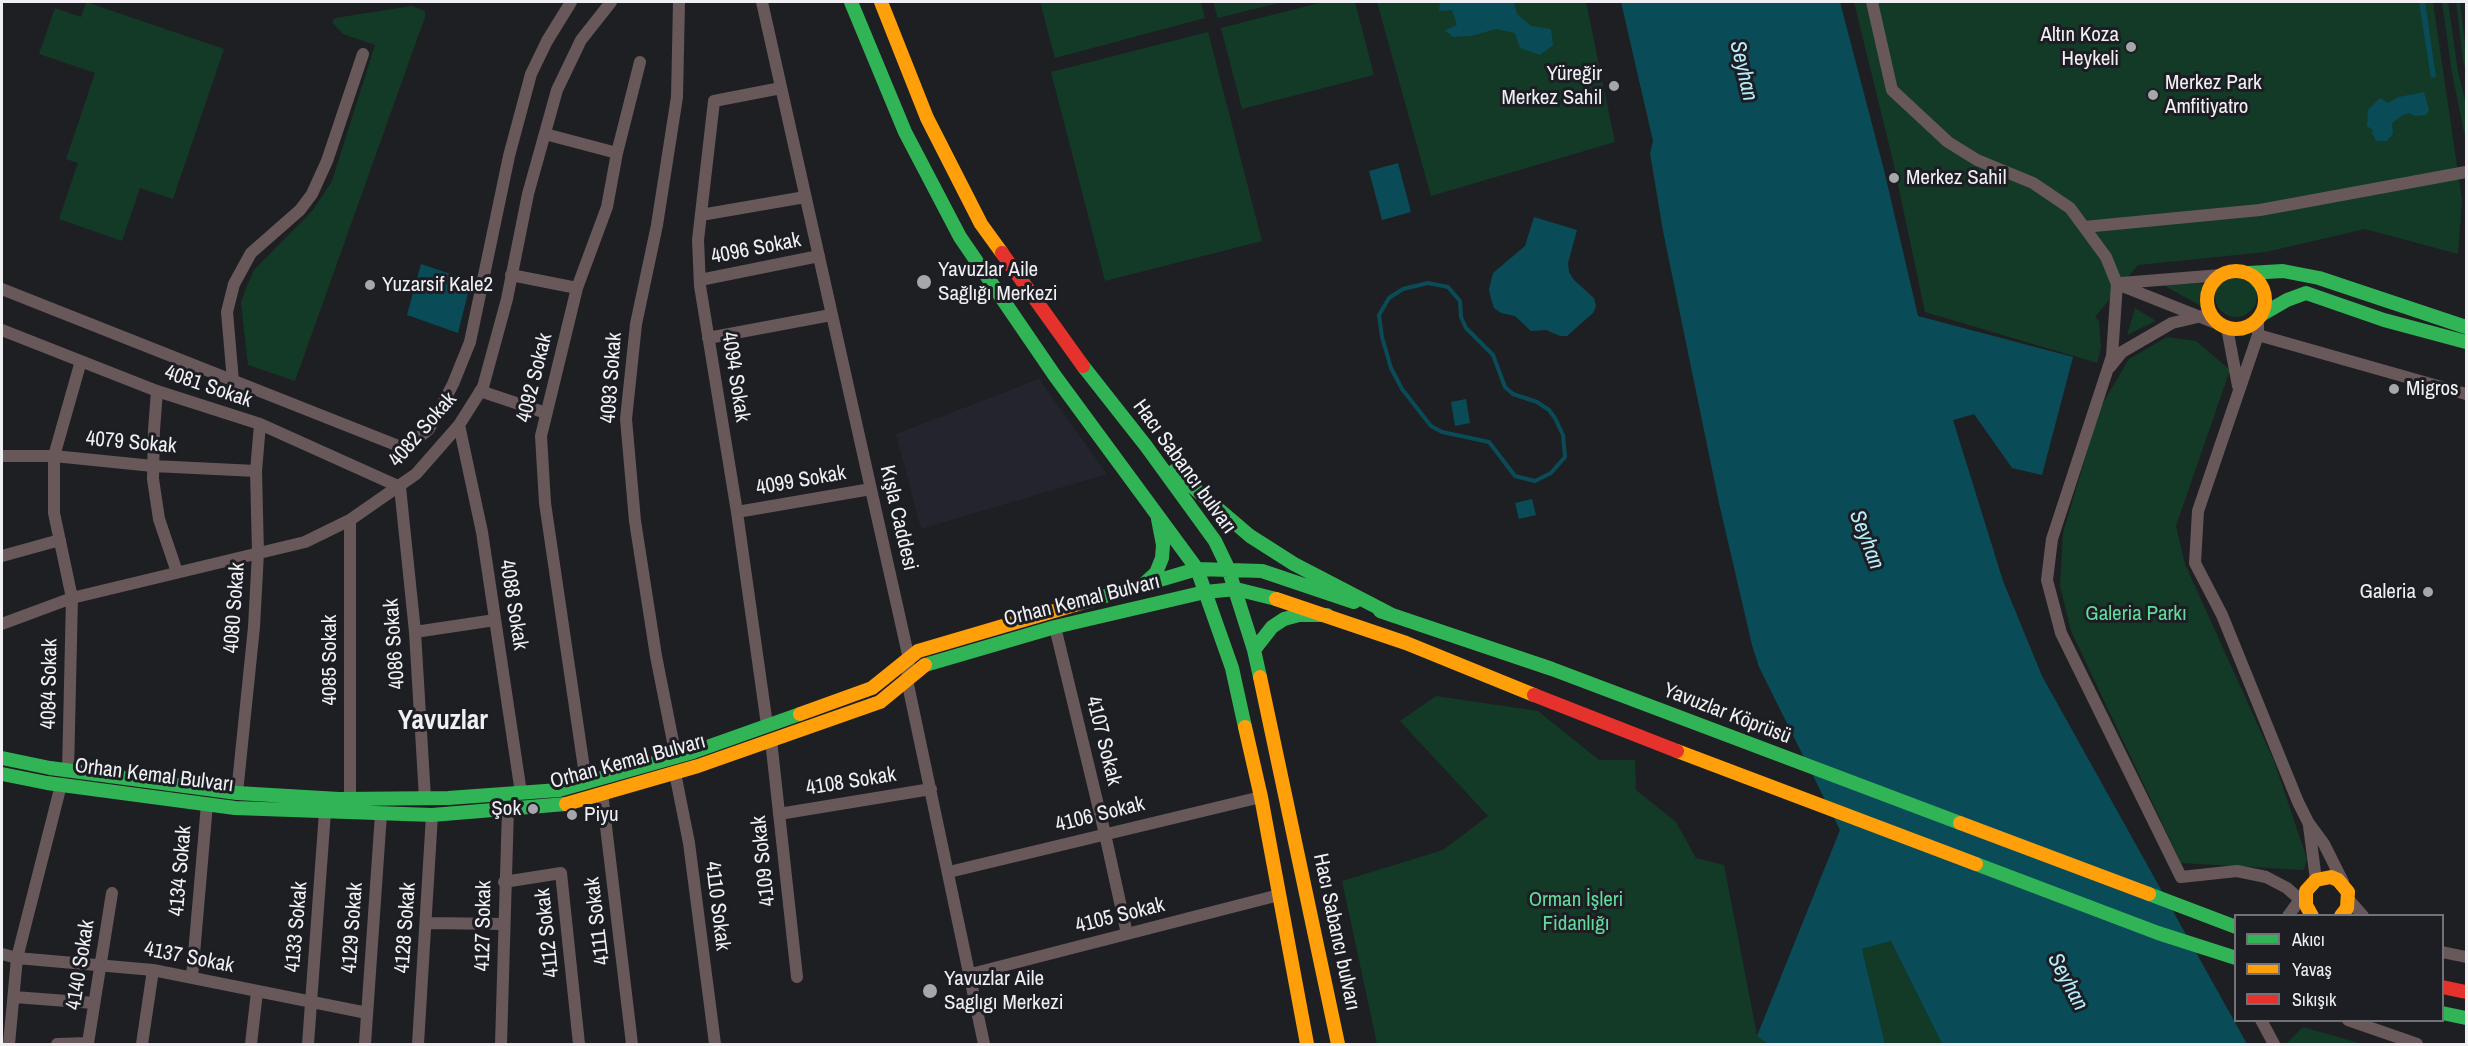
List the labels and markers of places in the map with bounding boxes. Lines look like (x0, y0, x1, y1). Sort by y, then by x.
place label: Altın Koza Heykeli (2041, 22, 2119, 72)
marker: Altın Koza Heykeli (2124, 40, 2138, 54)
place label: Yüreğir Merkez Sahil (1502, 61, 1602, 111)
place label: Merkez Park Amfitiyatro (2165, 70, 2262, 120)
marker: Yüreğir Merkez Sahil (1607, 79, 1621, 93)
marker: Merkez Park Amfitiyatro (2146, 88, 2160, 102)
place label: Merkez Sahil (1906, 165, 2006, 191)
marker: Merkez Sahil (1887, 171, 1901, 185)
place label: Yavuzlar Aile Sağlığı Merkezi (938, 257, 1058, 307)
place label: Yuzarsif Kale2 (382, 272, 493, 298)
marker: Yavuzlar Aile Sağlığı Merkezi (915, 273, 933, 291)
marker: Yuzarsif Kale2 (363, 278, 377, 292)
place label: Migros (2406, 376, 2459, 402)
marker: Migros (2387, 382, 2401, 396)
place label: Galeria (2360, 579, 2416, 605)
marker: Galeria (2421, 585, 2435, 599)
place label: Şok (491, 796, 521, 822)
marker: Şok (526, 802, 540, 816)
place label: Piyu (584, 802, 618, 828)
marker: Piyu (565, 808, 579, 822)
place label: Yavuzlar Aile Saglıgı Merkezi (944, 966, 1064, 1016)
marker: Yavuzlar Aile Saglıgı Merkezi (921, 982, 939, 1000)

